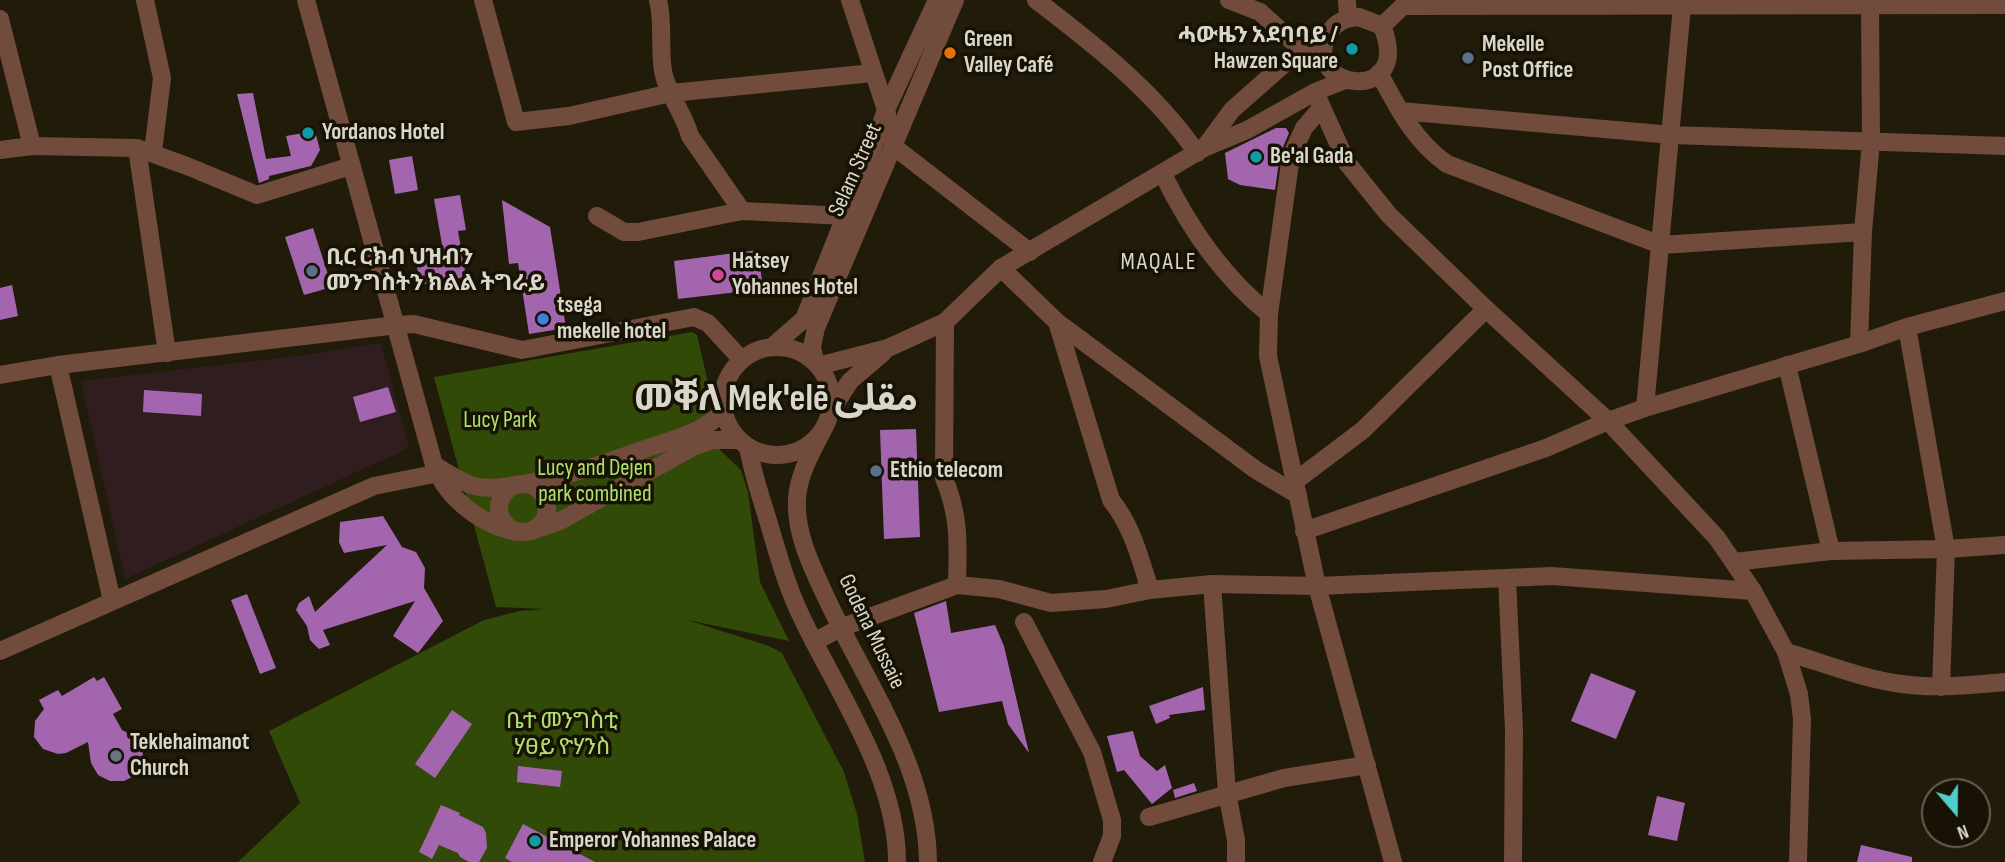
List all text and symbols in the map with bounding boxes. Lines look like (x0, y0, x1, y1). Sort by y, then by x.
place label: ሓውዜን አደባባይ / Hawzen Square (1177, 22, 1338, 76)
place label: Green Valley Café (964, 26, 1054, 80)
place label: Mekelle Post Office (1482, 31, 1573, 85)
marker: ሓውዜን አደባባይ / Hawzen Square (1344, 41, 1360, 57)
marker: Green Valley Café (942, 45, 958, 61)
marker: Mekelle Post Office (1460, 50, 1476, 66)
place label: Yordanos Hotel (322, 119, 444, 147)
street label: Selam Street (823, 119, 889, 221)
marker: Yordanos Hotel (300, 125, 316, 141)
place label: Be'al Gada (1270, 143, 1353, 171)
marker: Be'al Gada (1248, 149, 1264, 165)
place label: ቢር ርክብ ህዝብን መንግስትን ክልል ትግራይ (326, 244, 545, 298)
place label: Hatsey Yohannes Hotel (732, 248, 858, 302)
district label: MAQALE (1121, 249, 1197, 277)
marker: ቢር ርክብ ህዝብን መንግስትን ክልል ትግራይ (304, 263, 320, 279)
marker: Hatsey Yohannes Hotel (710, 267, 726, 283)
place label: tsega mekelle hotel (557, 292, 666, 346)
marker: tsega mekelle hotel (535, 311, 551, 327)
district label: መቐለ Mek'elē مقلى (634, 379, 918, 423)
park label: Lucy Park (463, 407, 537, 435)
park label: Lucy and Dejen park combined (537, 455, 653, 509)
place label: Ethio telecom (890, 457, 1003, 485)
marker: Ethio telecom (868, 463, 884, 479)
street label: Godena Mussaie (831, 570, 911, 694)
park label: ቤተ መንግስቲ ሃፀይ ዮሃንስ (506, 708, 618, 762)
place label: Teklehaimanot Church (130, 729, 249, 783)
marker: Teklehaimanot Church (108, 748, 124, 764)
north arrow (1921, 778, 1991, 848)
text: N (1954, 819, 1971, 844)
place label: Emperor Yohannes Palace (549, 827, 756, 855)
marker: Emperor Yohannes Palace (527, 833, 543, 849)

